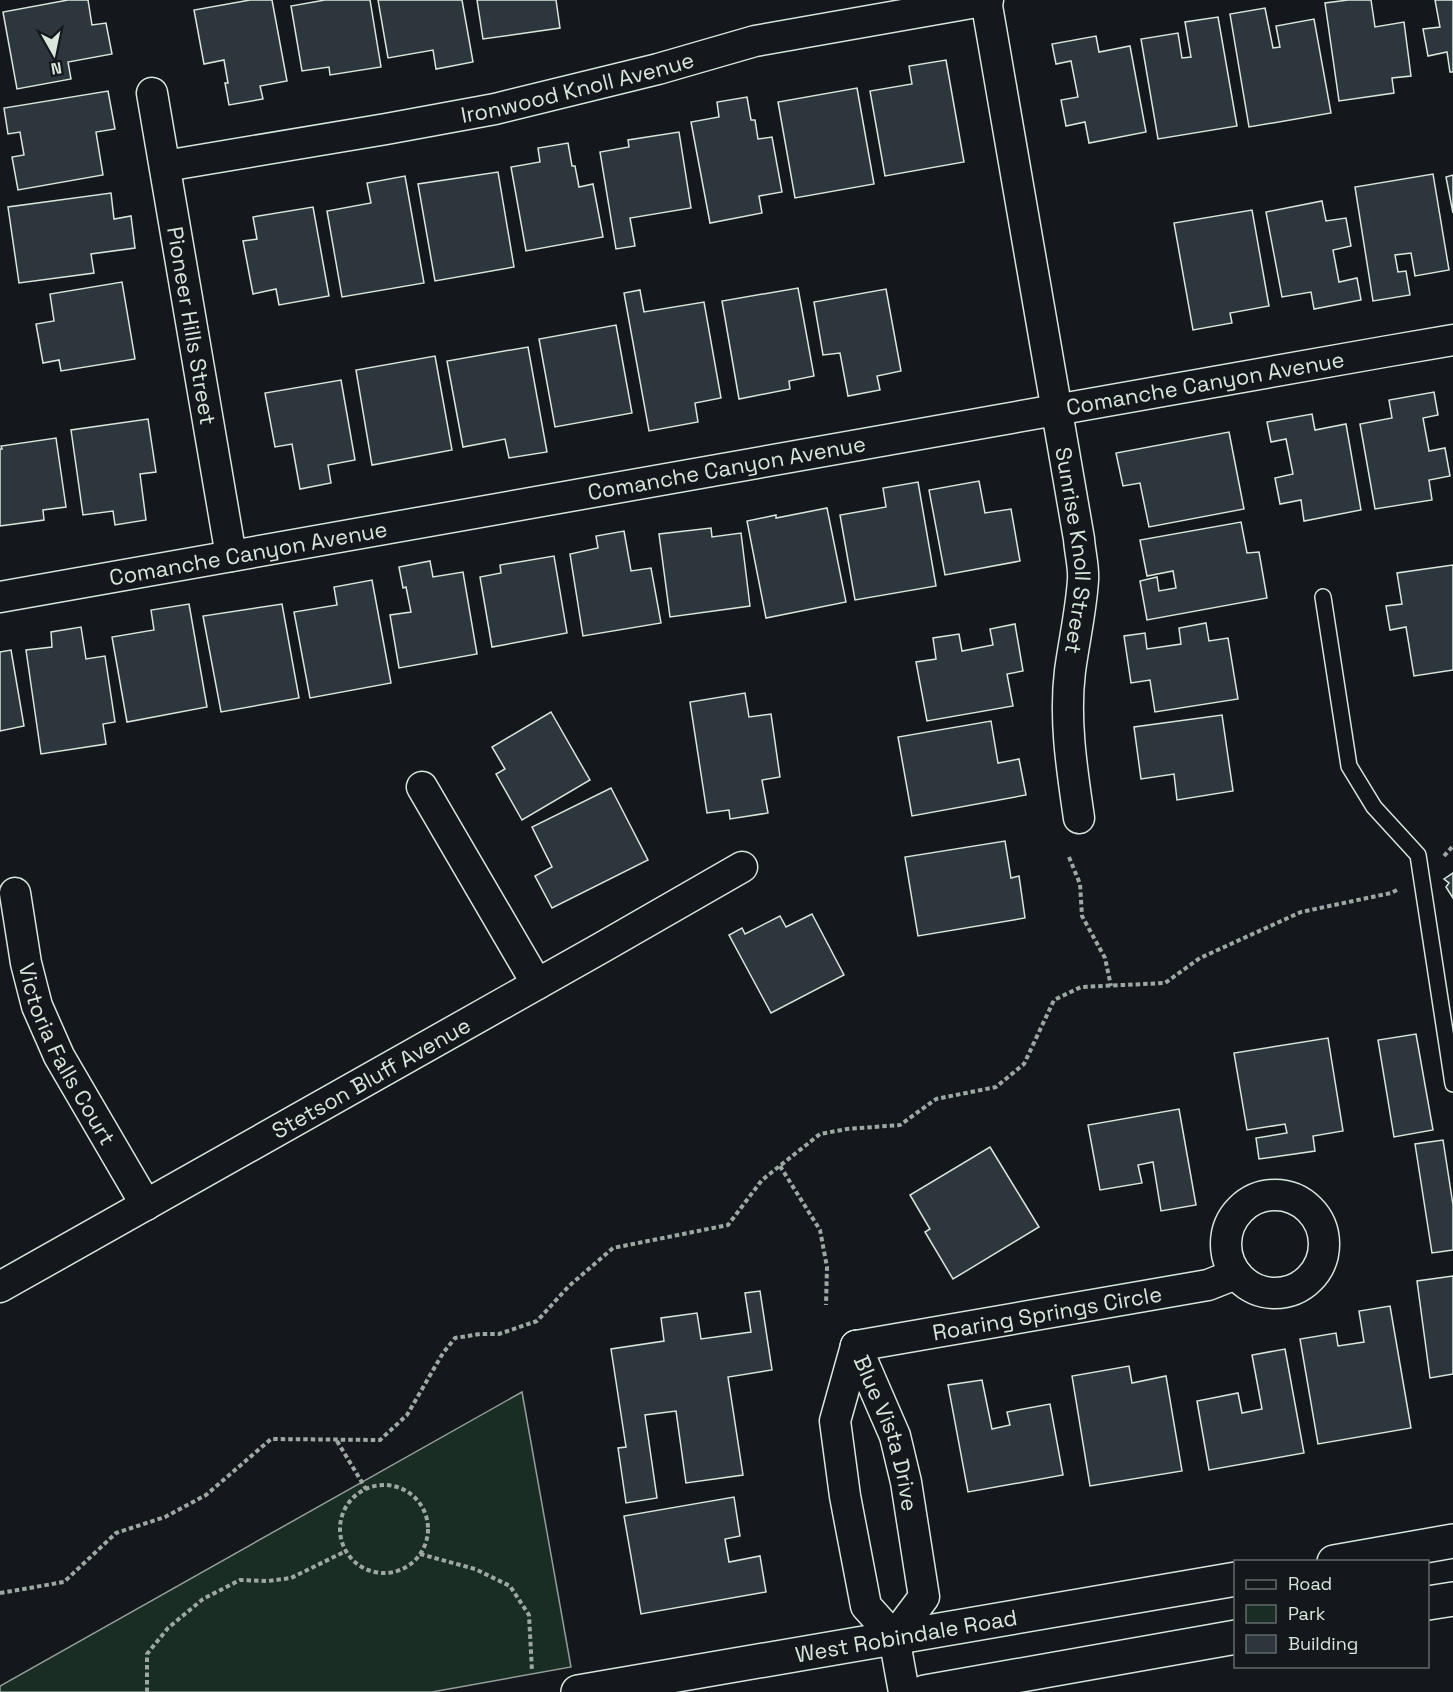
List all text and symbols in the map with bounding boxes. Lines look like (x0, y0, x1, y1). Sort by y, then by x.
north arrow (24, 24, 84, 84)
street label: Ironwood Knoll Avenue (459, 45, 697, 129)
text: N (49, 57, 63, 80)
street label: Pioneer Hills Street (161, 224, 222, 427)
street label: Comanche Canyon Avenue (1064, 345, 1346, 421)
street label: Comanche Canyon Avenue (585, 429, 868, 506)
street label: Sunrise Knoll Street (1049, 445, 1097, 656)
street label: Comanche Canyon Avenue (107, 515, 389, 592)
street label: Victoria Falls Court (13, 960, 122, 1150)
street label: Stetson Bluff Avenue (267, 1011, 475, 1145)
street label: Roaring Springs Circle (930, 1279, 1164, 1347)
street label: Blue Vista Drive (848, 1351, 924, 1513)
legend (1234, 1560, 1429, 1668)
text: Road (1288, 1572, 1332, 1595)
text: Park (1288, 1602, 1326, 1625)
street label: West Robindale Road (793, 1603, 1019, 1668)
text: Building (1288, 1632, 1358, 1655)

